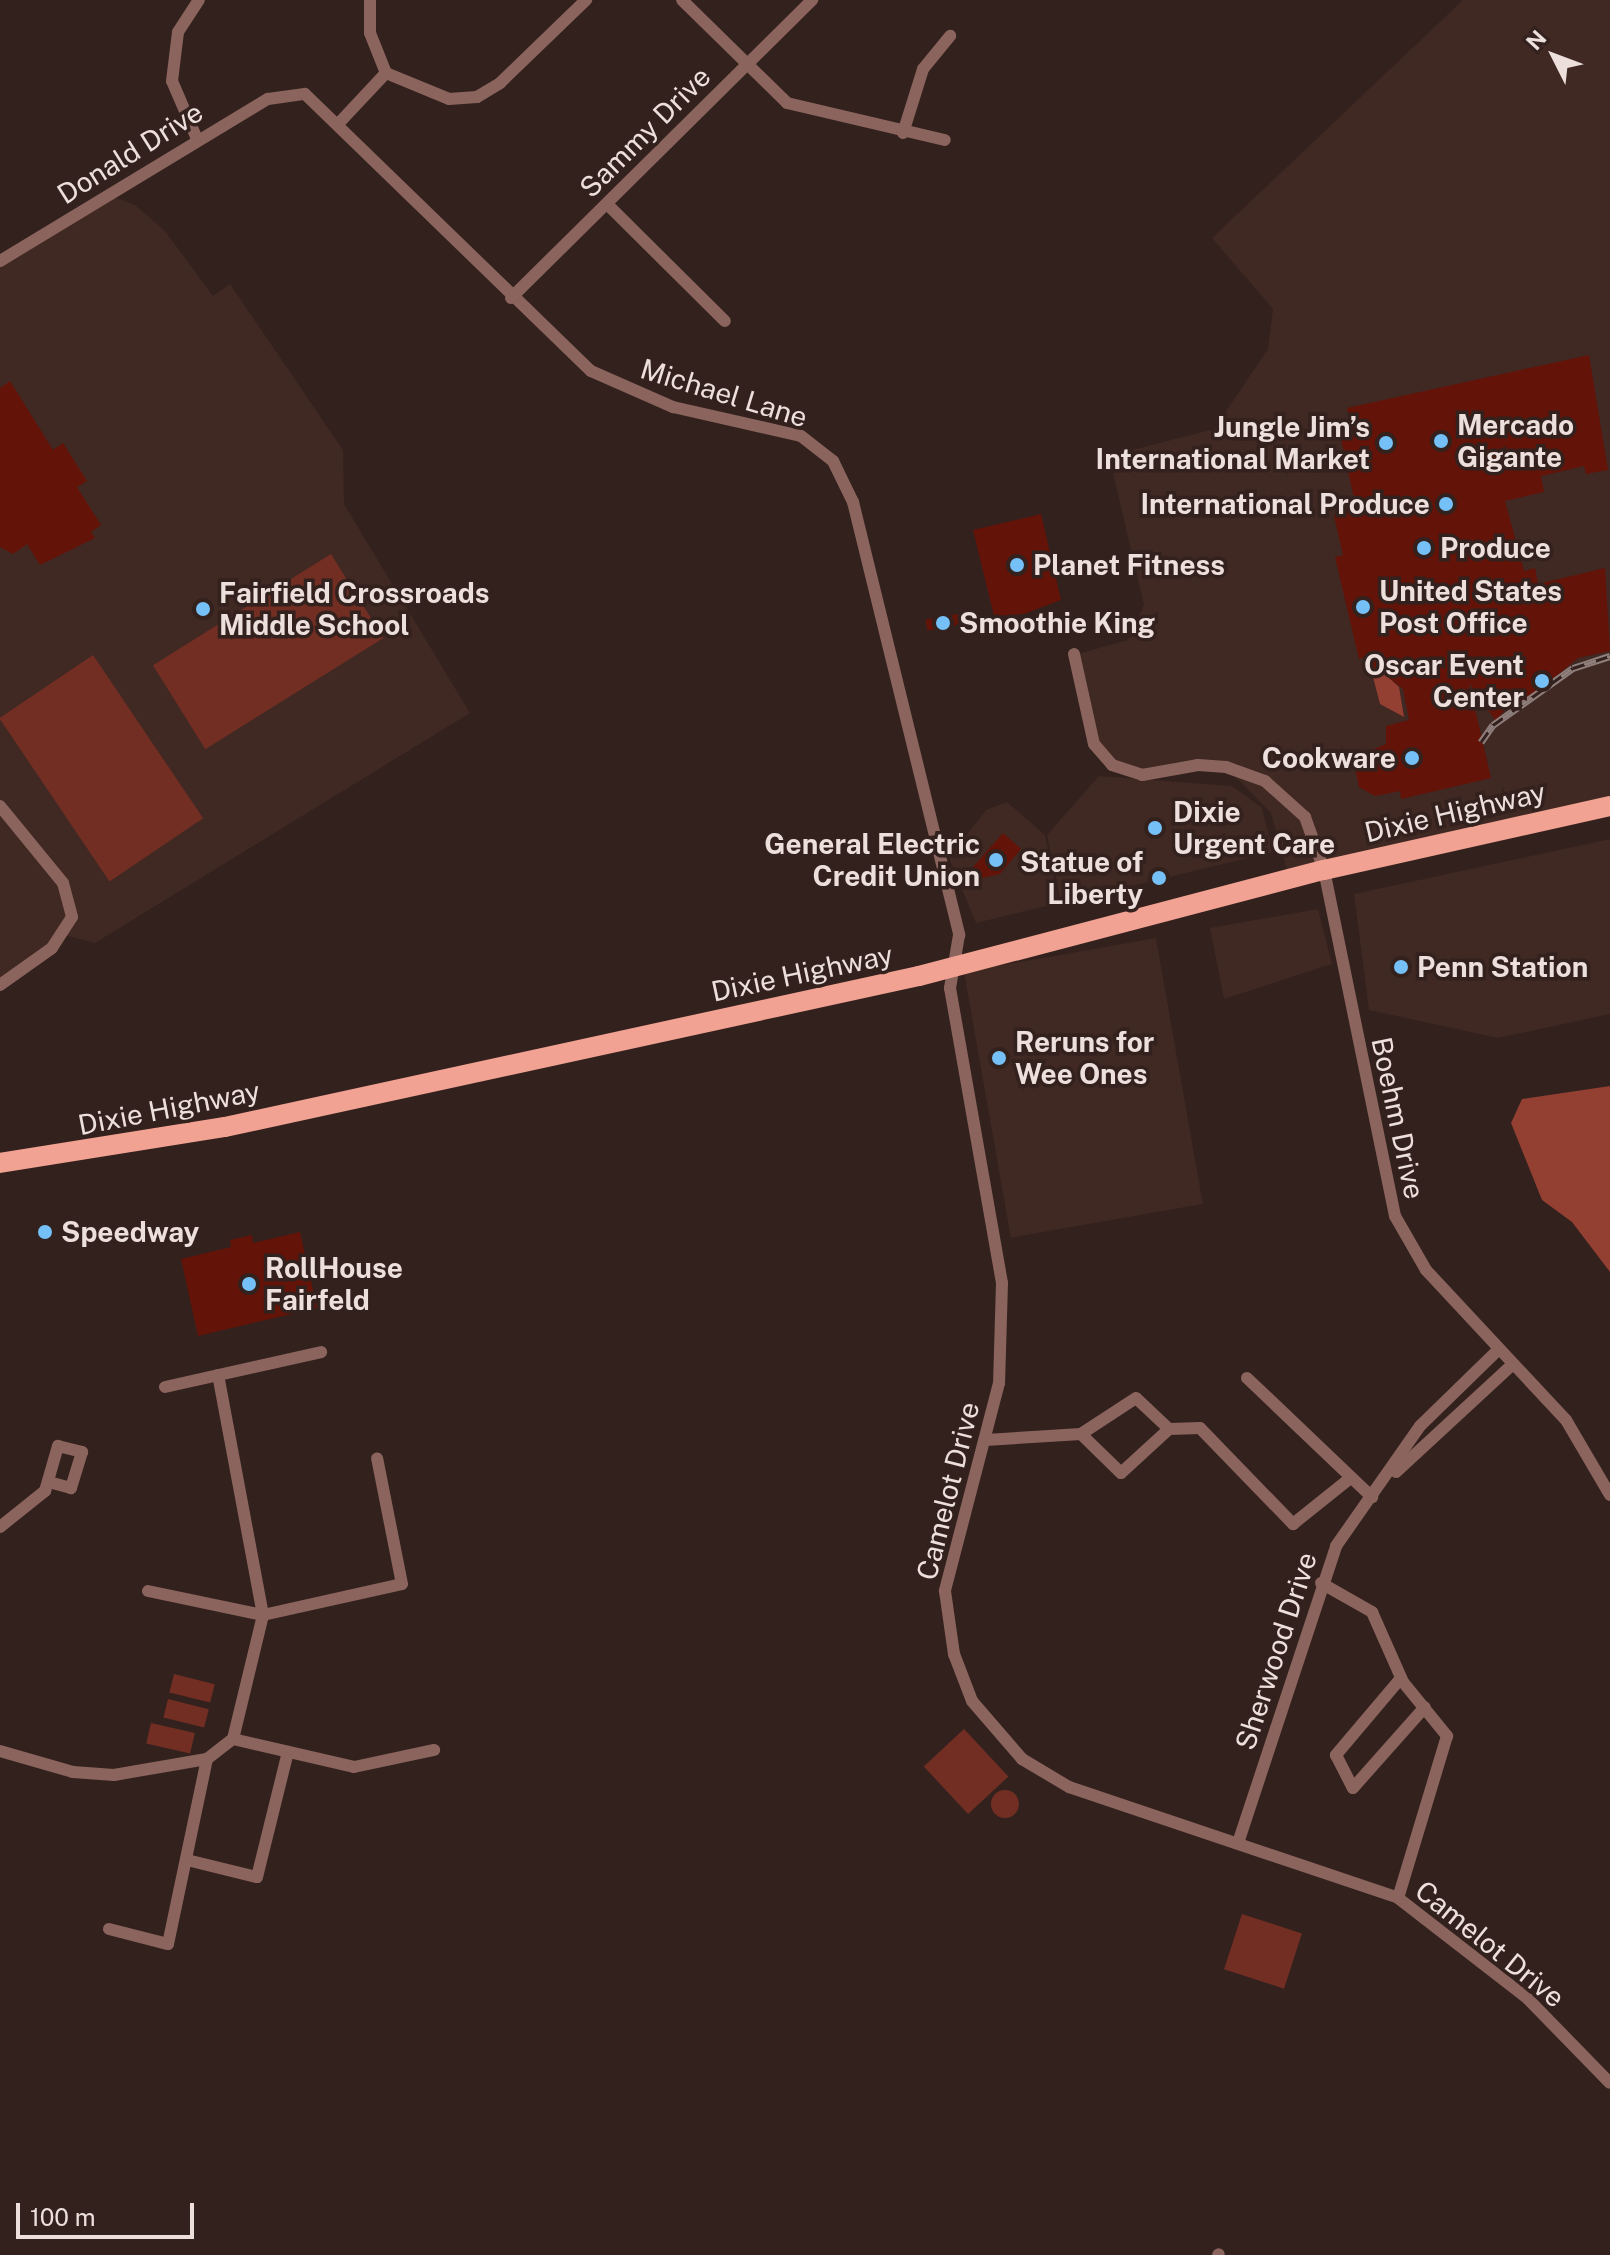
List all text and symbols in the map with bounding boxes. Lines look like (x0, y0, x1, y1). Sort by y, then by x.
north arrow (1514, 16, 1594, 96)
text: N (1521, 25, 1552, 55)
street label: Sammy Drive (573, 60, 717, 204)
street label: Donald Drive (51, 95, 209, 211)
street label: Michael Lane (637, 352, 811, 434)
place label: Mercado Gigante (1457, 408, 1574, 474)
place label: Jungle Jim’s International Market (1096, 410, 1370, 476)
marker: Mercado Gigante (1432, 432, 1450, 450)
marker: Jungle Jim’s International Market (1377, 434, 1395, 452)
place label: International Produce (1140, 487, 1430, 521)
marker: International Produce (1437, 495, 1455, 513)
place label: Produce (1440, 531, 1551, 565)
marker: Produce (1415, 539, 1433, 557)
place label: Planet Fitness (1033, 548, 1225, 582)
marker: Planet Fitness (1008, 556, 1026, 574)
place label: United States Post Office (1379, 574, 1562, 640)
place label: Fairfield Crossroads Middle School (219, 576, 489, 642)
marker: United States Post Office (1354, 598, 1372, 616)
marker: Fairfield Crossroads Middle School (194, 600, 212, 618)
place label: Smoothie King (959, 606, 1155, 640)
marker: Smoothie King (934, 614, 952, 632)
place label: Oscar Event Center (1364, 648, 1524, 714)
marker: Oscar Event Center (1531, 670, 1553, 692)
place label: Cookware (1262, 741, 1396, 775)
marker: Cookware (1403, 749, 1421, 767)
street label: Dixie Highway (1361, 775, 1549, 849)
place label: Dixie Urgent Care (1173, 795, 1335, 861)
marker: Dixie Urgent Care (1144, 817, 1166, 839)
place label: General Electric Credit Union (764, 827, 980, 893)
place label: Statue of Liberty (1020, 845, 1143, 911)
marker: General Electric Credit Union (987, 851, 1005, 869)
marker: Statue of Liberty (1150, 869, 1168, 887)
street label: Dixie Highway (708, 937, 896, 1009)
place label: Penn Station (1417, 950, 1588, 984)
marker: Penn Station (1392, 958, 1410, 976)
place label: Reruns for Wee Ones (1015, 1025, 1155, 1091)
street label: Boehm Drive (1364, 1034, 1432, 1202)
marker: Reruns for Wee Ones (990, 1049, 1008, 1067)
street label: Dixie Highway (75, 1074, 263, 1142)
place label: Speedway (61, 1215, 199, 1249)
marker: Speedway (36, 1223, 54, 1241)
place label: RollHouse Fairfeld (265, 1251, 403, 1317)
marker: RollHouse Fairfeld (240, 1275, 258, 1293)
street label: Camelot Drive (910, 1398, 986, 1584)
street label: Sherwood Drive (1228, 1548, 1324, 1754)
street label: Camelot Drive (1409, 1874, 1571, 2014)
scale bar (20, 2187, 198, 2237)
text: 100 m (30, 2203, 96, 2231)

